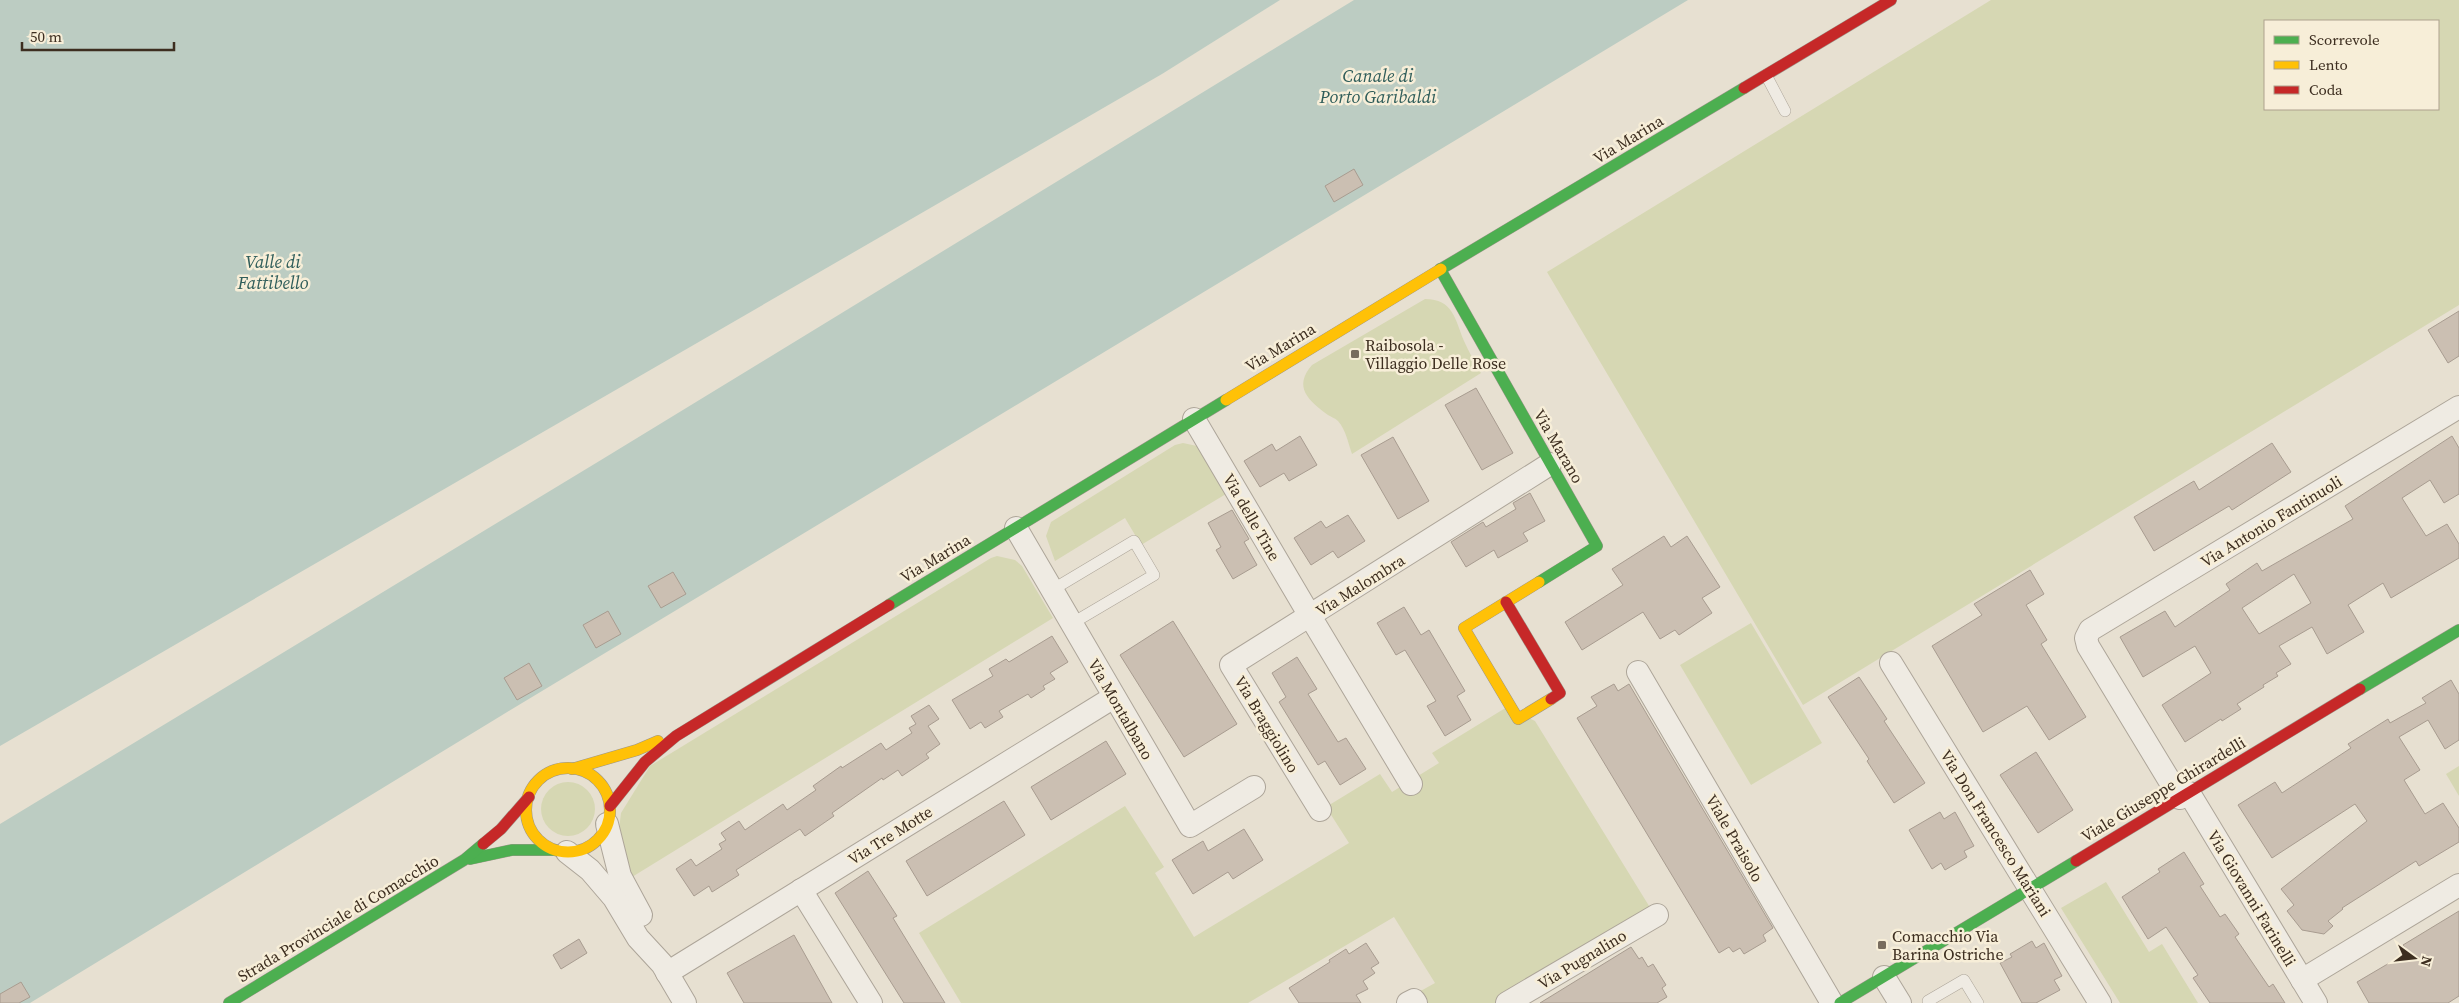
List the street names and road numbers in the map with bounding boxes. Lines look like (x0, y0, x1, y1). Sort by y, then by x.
street label: Via Marina (1589, 109, 1668, 169)
street label: Via Marina (1241, 317, 1320, 377)
street label: Via Marano (1529, 405, 1589, 487)
street label: Via delle Tine (1218, 469, 1286, 565)
street label: Via Antonio Fantinuoli (2196, 470, 2346, 572)
street label: Via Marina (896, 528, 975, 588)
street label: Via Malombra (1311, 548, 1409, 621)
street label: Via Montalbano (1083, 654, 1159, 764)
street label: Via Braggiolino (1229, 671, 1305, 777)
street label: Viale Giuseppe Ghirardelli (2077, 731, 2249, 847)
street label: Via Don Francesco Mariani (1935, 745, 2057, 921)
street label: Viale Praisolo (1701, 790, 1769, 886)
street label: Via Tre Motte (844, 800, 936, 870)
street label: Via Giovanni Farinelli (2203, 826, 2302, 970)
street label: Strada Provinciale di Comacchio (233, 849, 443, 987)
street label: Via Pugnalino (1534, 924, 1631, 994)

